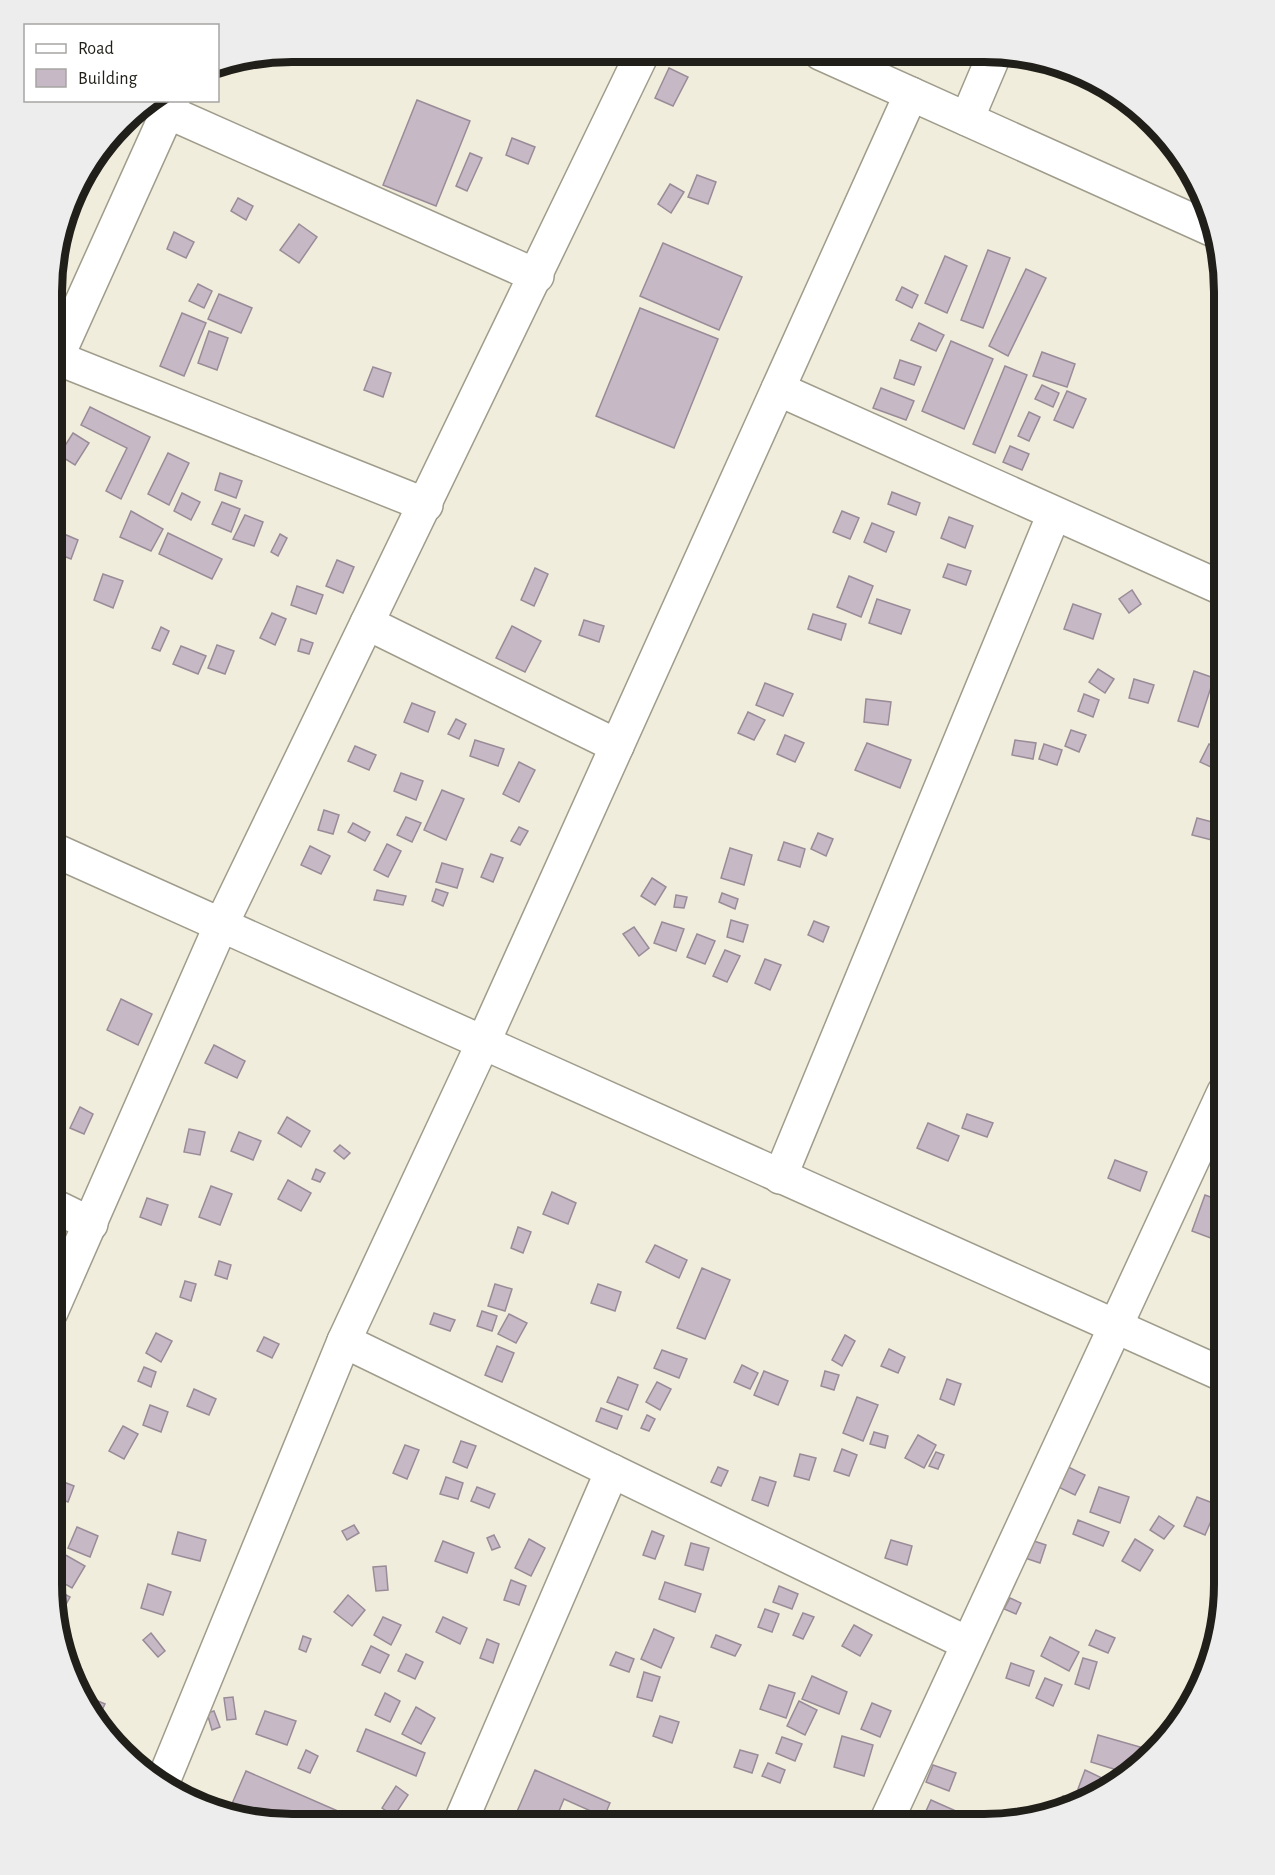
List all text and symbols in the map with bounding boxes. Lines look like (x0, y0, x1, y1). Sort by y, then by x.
legend (24, 24, 219, 102)
text: Road (78, 40, 114, 58)
text: Building (78, 70, 138, 88)

